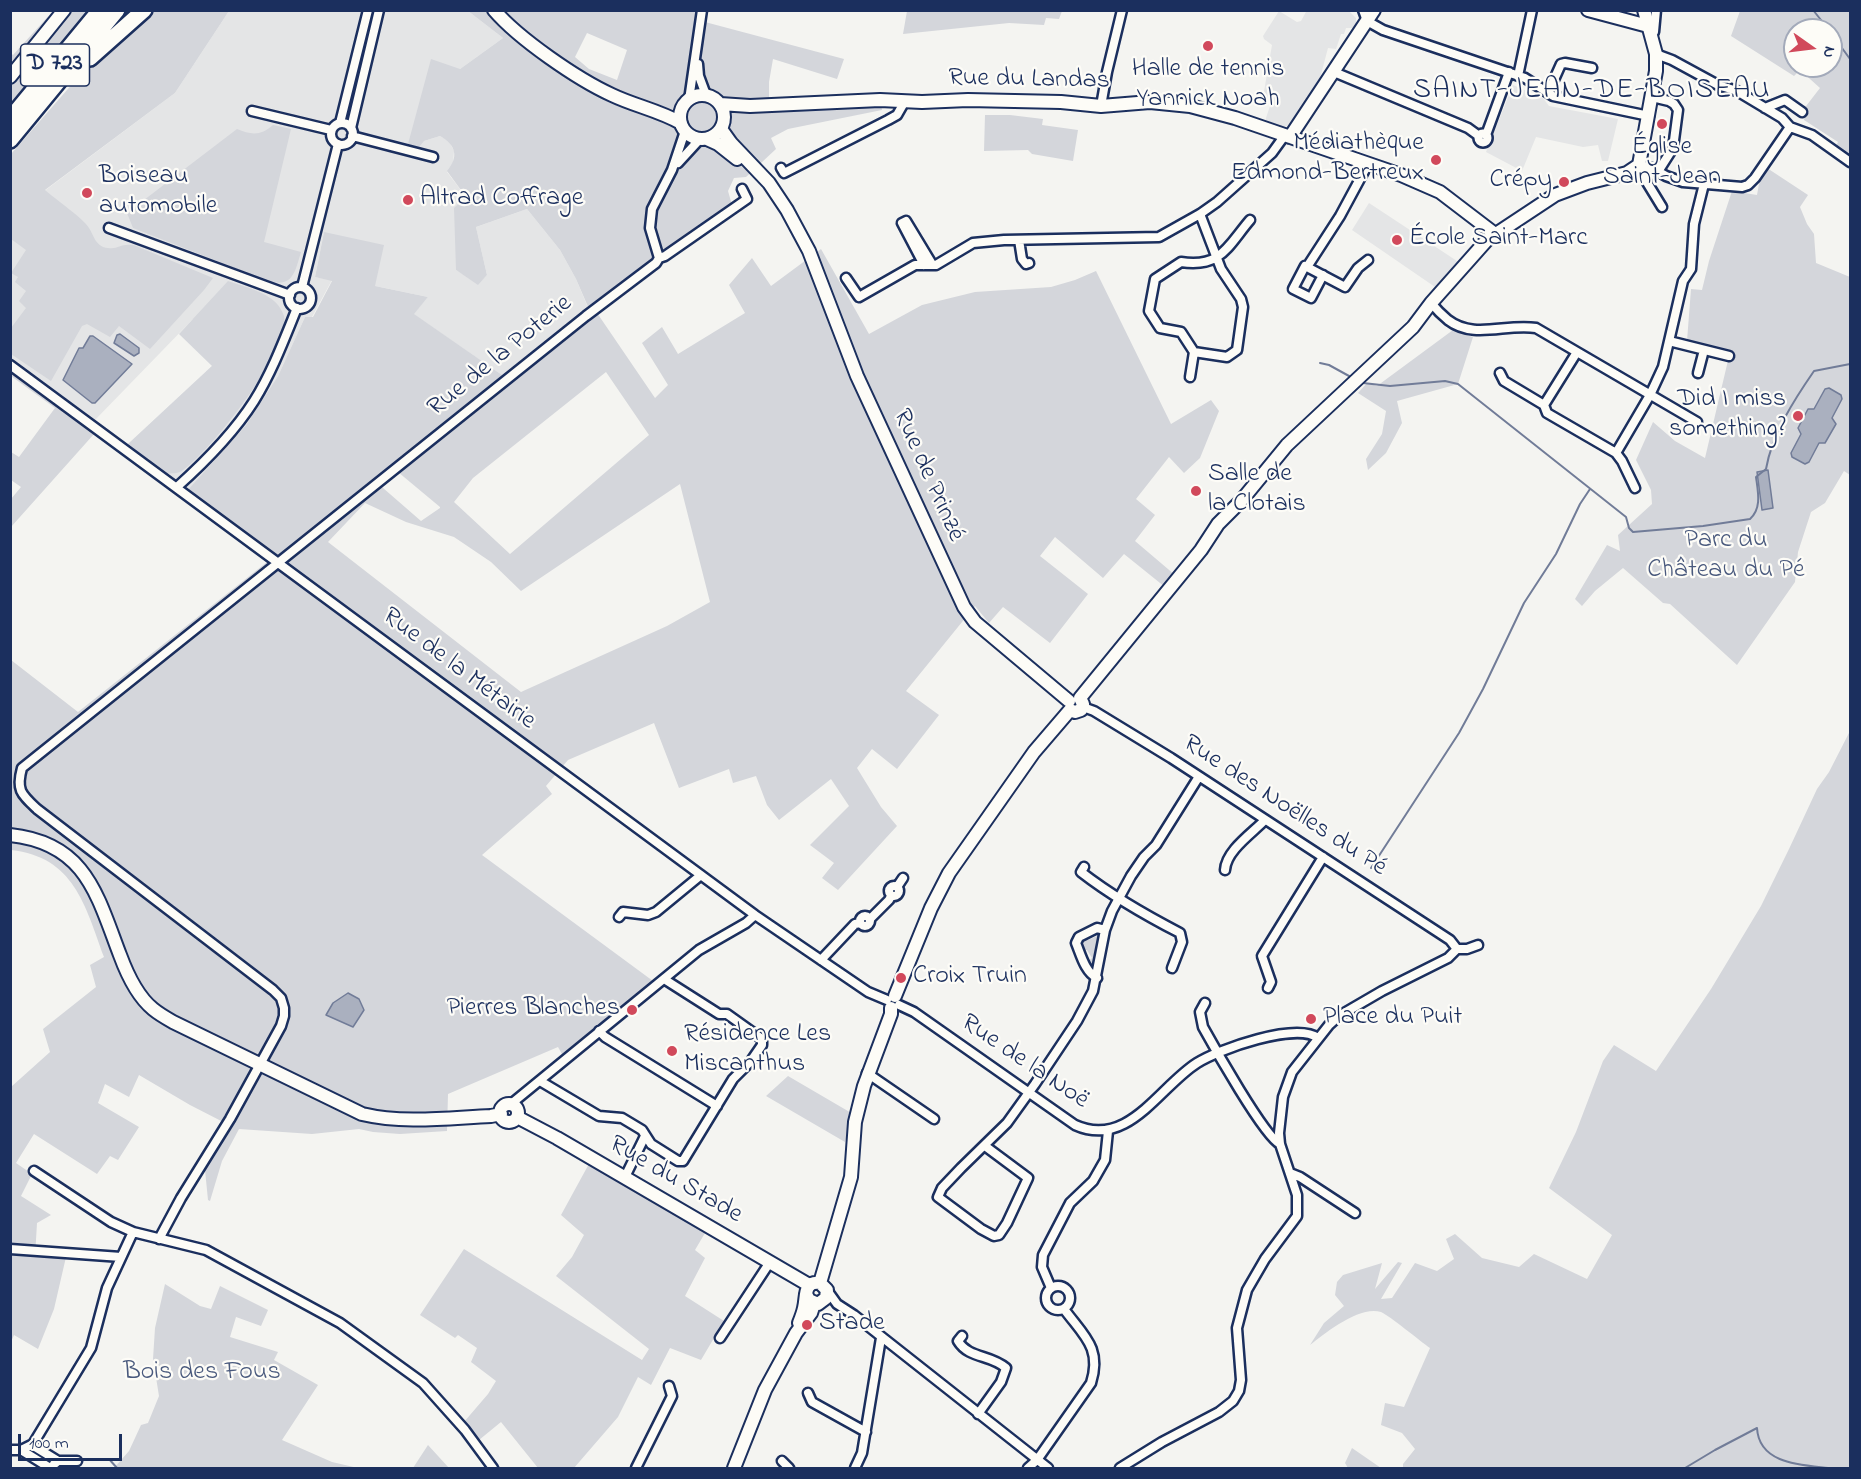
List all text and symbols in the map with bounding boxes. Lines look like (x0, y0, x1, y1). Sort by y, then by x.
north arrow (1783, 18, 1843, 78)
marker: Halle de tennis Yannick Noah (1201, 39, 1215, 53)
road number: D 723 (20, 44, 90, 86)
text: N (1816, 44, 1841, 60)
place label: Halle de tennis Yannick Noah (1132, 55, 1284, 116)
street label: Rue du Landas (948, 64, 1110, 98)
district label: SAINT-JEAN-DE-BOISEAU (1413, 75, 1771, 109)
marker: Église Saint-Jean (1655, 117, 1669, 131)
place label: Médiathèque Edmond-Bertreux (1231, 129, 1424, 190)
place label: Église Saint-Jean (1603, 133, 1721, 194)
marker: Médiathèque Edmond-Bertreux (1429, 153, 1443, 167)
place label: Boiseau automobile (99, 162, 217, 224)
place label: Crépy (1489, 166, 1552, 198)
marker: Crépy (1557, 175, 1571, 189)
place label: Altrad Coffrage (420, 184, 583, 216)
marker: Boiseau automobile (80, 186, 94, 200)
marker: Altrad Coffrage (401, 193, 415, 207)
place label: École Saint-Marc (1409, 224, 1588, 256)
marker: École Saint-Marc (1390, 233, 1404, 247)
street label: Rue de la Poterie (422, 289, 580, 425)
place label: Did I miss something? (1669, 385, 1786, 446)
street label: Rue de Prinzé (884, 405, 970, 547)
marker: Did I miss something? (1791, 409, 1805, 423)
place label: Salle de la Clotais (1208, 460, 1306, 522)
marker: Salle de la Clotais (1189, 484, 1203, 498)
park label: Parc du Château du Pé (1647, 526, 1805, 588)
street label: Rue de la Métairie (375, 602, 541, 738)
street label: Rue des Noëlles du Pé (1176, 729, 1392, 885)
place label: Croix Truin (913, 962, 1027, 994)
marker: Croix Truin (894, 971, 908, 985)
place label: Pierres Blanches (447, 994, 620, 1026)
marker: Pierres Blanches (625, 1003, 639, 1017)
place label: Place du Puit (1323, 1003, 1462, 1035)
street label: Rue de la Noë (954, 1009, 1094, 1117)
marker: Place du Puit (1304, 1012, 1318, 1026)
place label: Résidence Les Miscanthus (684, 1020, 831, 1082)
marker: Résidence Les Miscanthus (665, 1044, 679, 1058)
street label: Rue du Stade (603, 1130, 747, 1232)
place label: Stade (819, 1309, 885, 1341)
marker: Stade (800, 1318, 814, 1332)
park label: Bois des Fous (123, 1358, 281, 1390)
scale bar (21, 1422, 124, 1460)
text: 100 m (29, 1431, 69, 1457)

